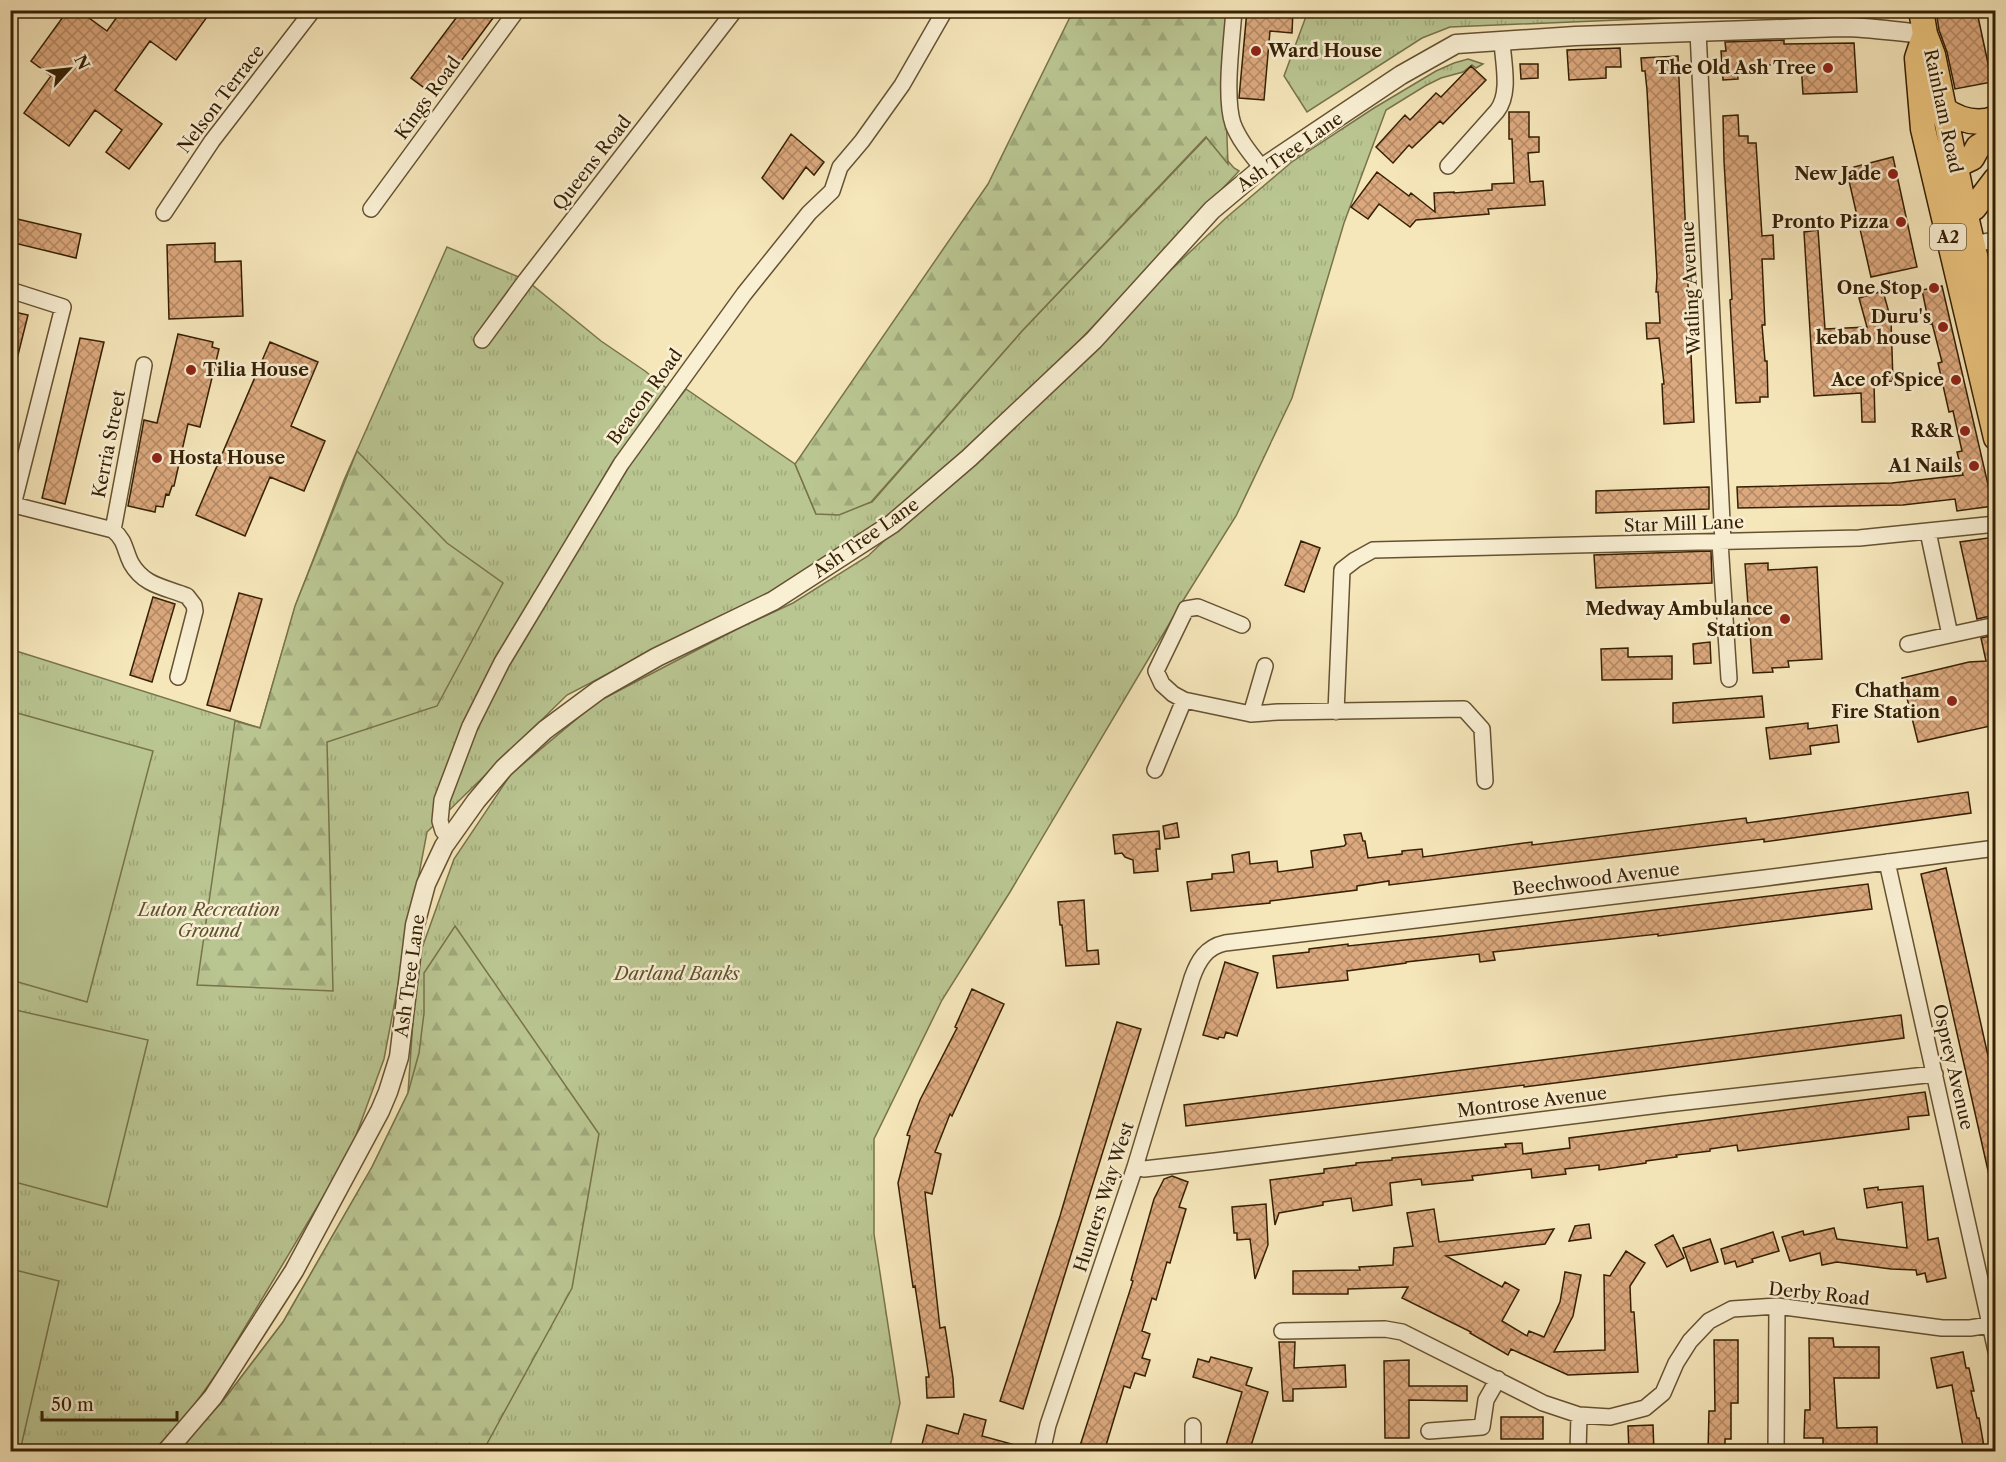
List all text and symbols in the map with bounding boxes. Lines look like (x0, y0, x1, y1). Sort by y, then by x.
north arrow (39, 39, 99, 99)
street label: Nelson Terrace (173, 40, 269, 158)
place label: Ward House (1267, 40, 1382, 62)
marker: Ward House (1249, 44, 1263, 58)
street label: Rainham Road (1919, 47, 1967, 175)
text: N (70, 51, 94, 73)
street label: Kings Road (390, 52, 466, 144)
place label: The Old Ash Tree (1655, 57, 1816, 79)
marker: The Old Ash Tree (1821, 61, 1835, 75)
street label: Ash Tree Lane (1232, 107, 1347, 197)
street label: Queens Road (548, 111, 636, 215)
place label: New Jade (1794, 163, 1881, 185)
marker: New Jade (1886, 167, 1900, 181)
place label: Pronto Pizza (1772, 211, 1890, 233)
marker: Pronto Pizza (1894, 215, 1908, 229)
street label: Watling Avenue (1677, 221, 1706, 356)
road number: A2 (1930, 224, 1966, 250)
place label: One Stop (1837, 277, 1922, 299)
marker: One Stop (1927, 281, 1941, 295)
place label: Duru's kebab house (1816, 306, 1931, 349)
marker: Duru's kebab house (1936, 320, 1950, 334)
street label: Beacon Road (603, 345, 687, 449)
place label: Tilia House (203, 359, 309, 381)
marker: Tilia House (184, 363, 198, 377)
place label: Ace of Spice (1830, 369, 1944, 391)
marker: Ace of Spice (1949, 373, 1963, 387)
street label: Kerria Street (88, 388, 130, 500)
place label: R&R (1911, 420, 1954, 442)
marker: R&R (1958, 424, 1972, 438)
place label: Hosta House (169, 447, 285, 469)
marker: Hosta House (150, 451, 164, 465)
place label: A1 Nails (1887, 455, 1962, 477)
marker: A1 Nails (1967, 459, 1981, 473)
street label: Ash Tree Lane (808, 493, 923, 583)
street label: Star Mill Lane (1623, 511, 1745, 537)
place label: Medway Ambulance Station (1585, 598, 1774, 641)
marker: Medway Ambulance Station (1778, 612, 1792, 626)
place label: Chatham Fire Station (1831, 680, 1941, 723)
marker: Chatham Fire Station (1945, 694, 1959, 708)
street label: Beechwood Avenue (1511, 858, 1681, 900)
park label: Luton Recreation Ground (136, 899, 280, 942)
street label: Ash Tree Lane (390, 913, 430, 1040)
park label: Darland Banks (612, 963, 740, 985)
street label: Osprey Avenue (1928, 1002, 1978, 1132)
street label: Montrose Avenue (1456, 1082, 1608, 1122)
street label: Hunters Way West (1069, 1119, 1139, 1275)
street label: Derby Road (1767, 1278, 1871, 1310)
scale bar (42, 1384, 177, 1422)
text: 50 m (51, 1394, 94, 1416)

